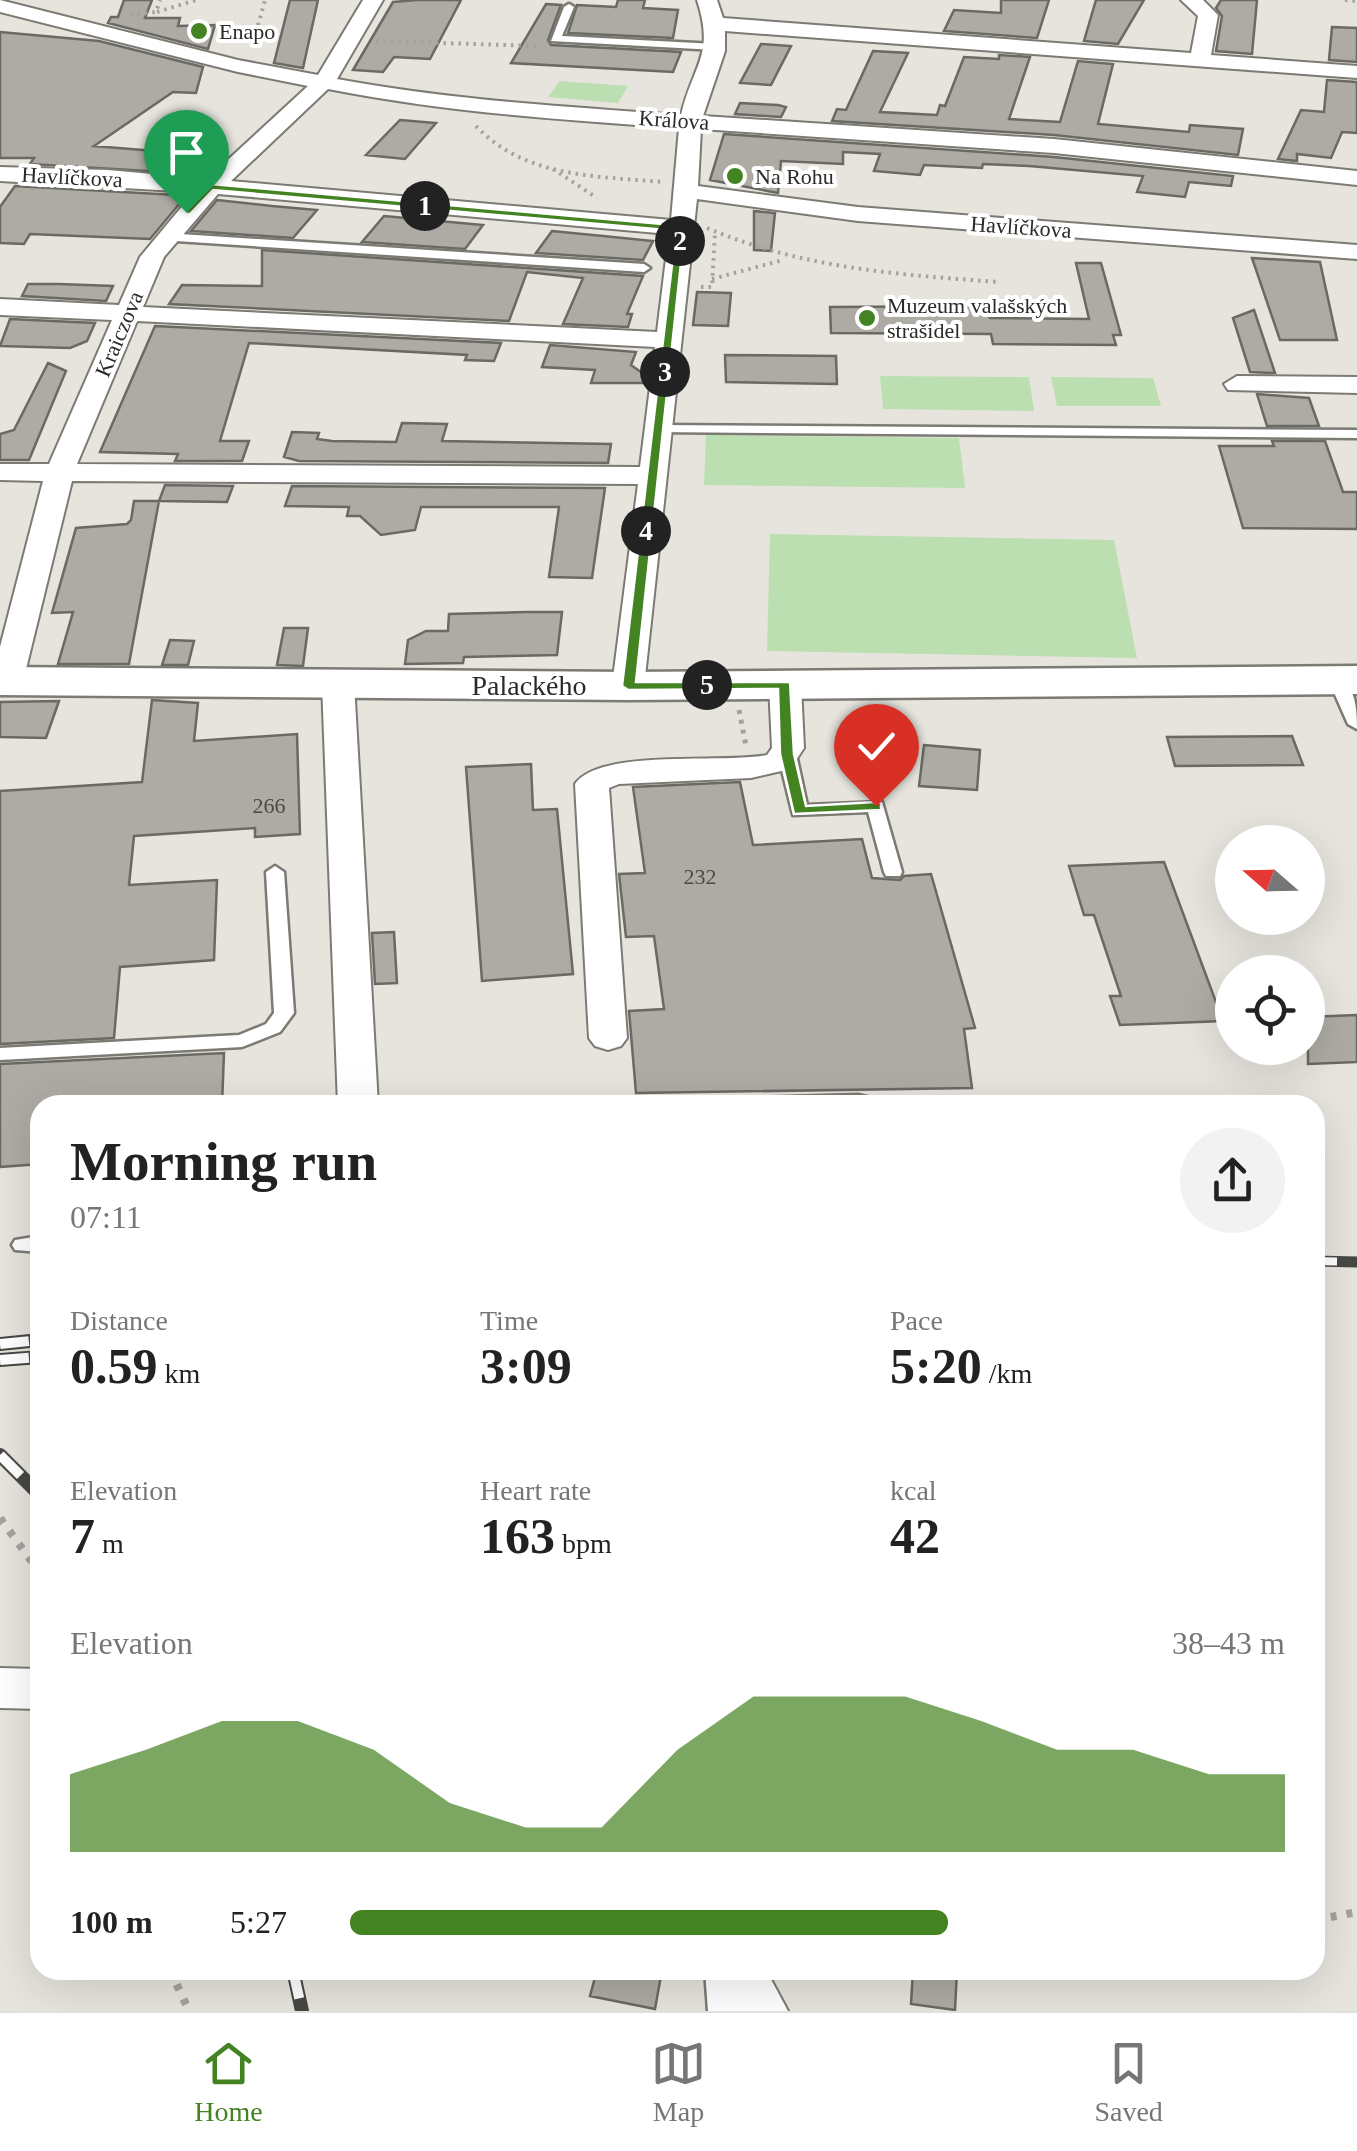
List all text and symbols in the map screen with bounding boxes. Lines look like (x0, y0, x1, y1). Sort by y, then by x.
place label: Enapo (219, 19, 275, 44)
marker: Enapo (188, 20, 210, 42)
street label: Králova (638, 105, 710, 135)
pin (144, 110, 229, 213)
icon: arrive (159, 125, 214, 180)
street label: Havlíčkova (21, 162, 124, 192)
place label: Na Rohu (755, 164, 834, 189)
marker: Na Rohu (724, 165, 746, 187)
pin: 1 (400, 181, 450, 231)
text: 1 (418, 190, 432, 221)
street label: Havlíčkova (970, 211, 1073, 243)
pin: 2 (655, 216, 705, 266)
text: 2 (673, 225, 687, 256)
street label: Kraiczova (90, 287, 148, 380)
place label: Muzeum valašských strašidel (887, 293, 1067, 343)
marker: Muzeum valašských strašidel (856, 307, 878, 329)
pin: 3 (640, 347, 690, 397)
text: 3 (658, 356, 672, 387)
pin: 4 (621, 506, 671, 556)
text: 4 (639, 515, 653, 546)
pin: 5 (682, 660, 732, 710)
text: 5 (700, 669, 714, 700)
street label: Palackého (471, 670, 587, 701)
pin (834, 704, 919, 807)
icon: check (849, 719, 904, 774)
house number: 266 (253, 793, 286, 818)
north arrow (1215, 825, 1325, 935)
map controls (1215, 825, 1325, 1065)
house number: 232 (684, 864, 717, 889)
button: locate (1215, 955, 1325, 1065)
button: share (1180, 1128, 1285, 1233)
text: Morning run (70, 1131, 377, 1192)
text: 07:11 (70, 1199, 142, 1235)
text: Distance (70, 1305, 168, 1336)
text: Time (480, 1305, 538, 1336)
text: Pace (890, 1305, 943, 1336)
text: 0.59 (70, 1338, 158, 1394)
text: 3:09 (480, 1338, 572, 1394)
text: 5:20 (890, 1338, 982, 1394)
text: km (158, 1358, 200, 1389)
text: /km (982, 1358, 1032, 1389)
text: Elevation (70, 1475, 177, 1506)
text: Heart rate (480, 1475, 591, 1506)
text: kcal (890, 1475, 937, 1506)
text: 7 (70, 1508, 95, 1564)
text: 163 (480, 1508, 555, 1564)
text: 42 (890, 1508, 940, 1564)
text: m (95, 1528, 124, 1559)
text: bpm (555, 1528, 612, 1559)
text: Elevation (70, 1625, 193, 1661)
text: 38–43 m (1172, 1625, 1285, 1661)
text: 100 m (70, 1904, 153, 1940)
text: 5:27 (230, 1904, 287, 1940)
tab: Home (194, 2036, 263, 2128)
tab: Map (651, 2036, 706, 2128)
tab: Saved (1094, 2036, 1163, 2128)

